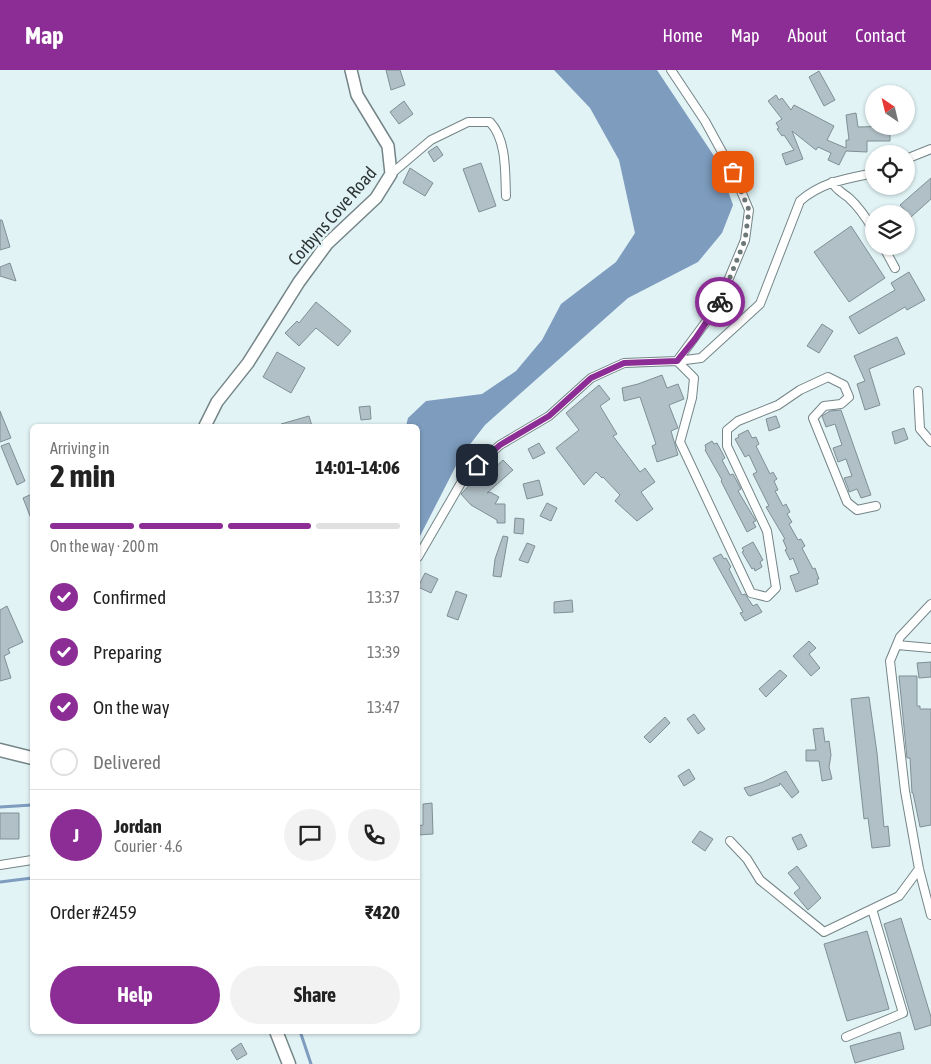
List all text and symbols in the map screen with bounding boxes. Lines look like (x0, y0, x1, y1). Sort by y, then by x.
text: Map (25, 22, 64, 49)
text: Home (663, 25, 703, 46)
text: Map (731, 25, 760, 46)
text: About (788, 25, 827, 46)
text: Contact (855, 25, 906, 46)
north arrow (865, 85, 915, 135)
map controls (865, 85, 915, 255)
button: locate (865, 145, 915, 195)
pin (712, 151, 754, 193)
icon: bag (719, 158, 747, 186)
street label: Corbyns Cove Road (283, 162, 381, 270)
button: layers (865, 205, 915, 255)
courier (695, 277, 745, 327)
icon: bike (706, 288, 734, 316)
text: Arriving in (50, 439, 110, 457)
pin (456, 444, 498, 486)
icon: home (463, 451, 491, 479)
text: 14:01–14:06 (315, 456, 400, 478)
text: 2 min (50, 457, 115, 494)
text: On the way · 200 m (50, 537, 159, 555)
icon: check (50, 583, 78, 611)
text: Confirmed (93, 586, 166, 608)
text: 13:37 (367, 588, 400, 606)
icon: check (50, 638, 78, 666)
text: Preparing (93, 641, 162, 663)
text: 13:39 (367, 643, 400, 661)
icon: check (50, 693, 78, 721)
text: On the way (93, 696, 170, 718)
text: 13:47 (367, 698, 400, 716)
text: Delivered (93, 751, 161, 773)
button: chat (284, 809, 336, 861)
button: phone (348, 809, 400, 861)
text: Jordan (114, 815, 162, 837)
text: J (73, 824, 79, 846)
text: Courier · 4.6 (114, 837, 183, 855)
text: Order #2459 (50, 901, 137, 923)
text: ₹420 (365, 901, 400, 923)
button: Help (50, 966, 220, 1024)
button: Share (230, 966, 400, 1024)

